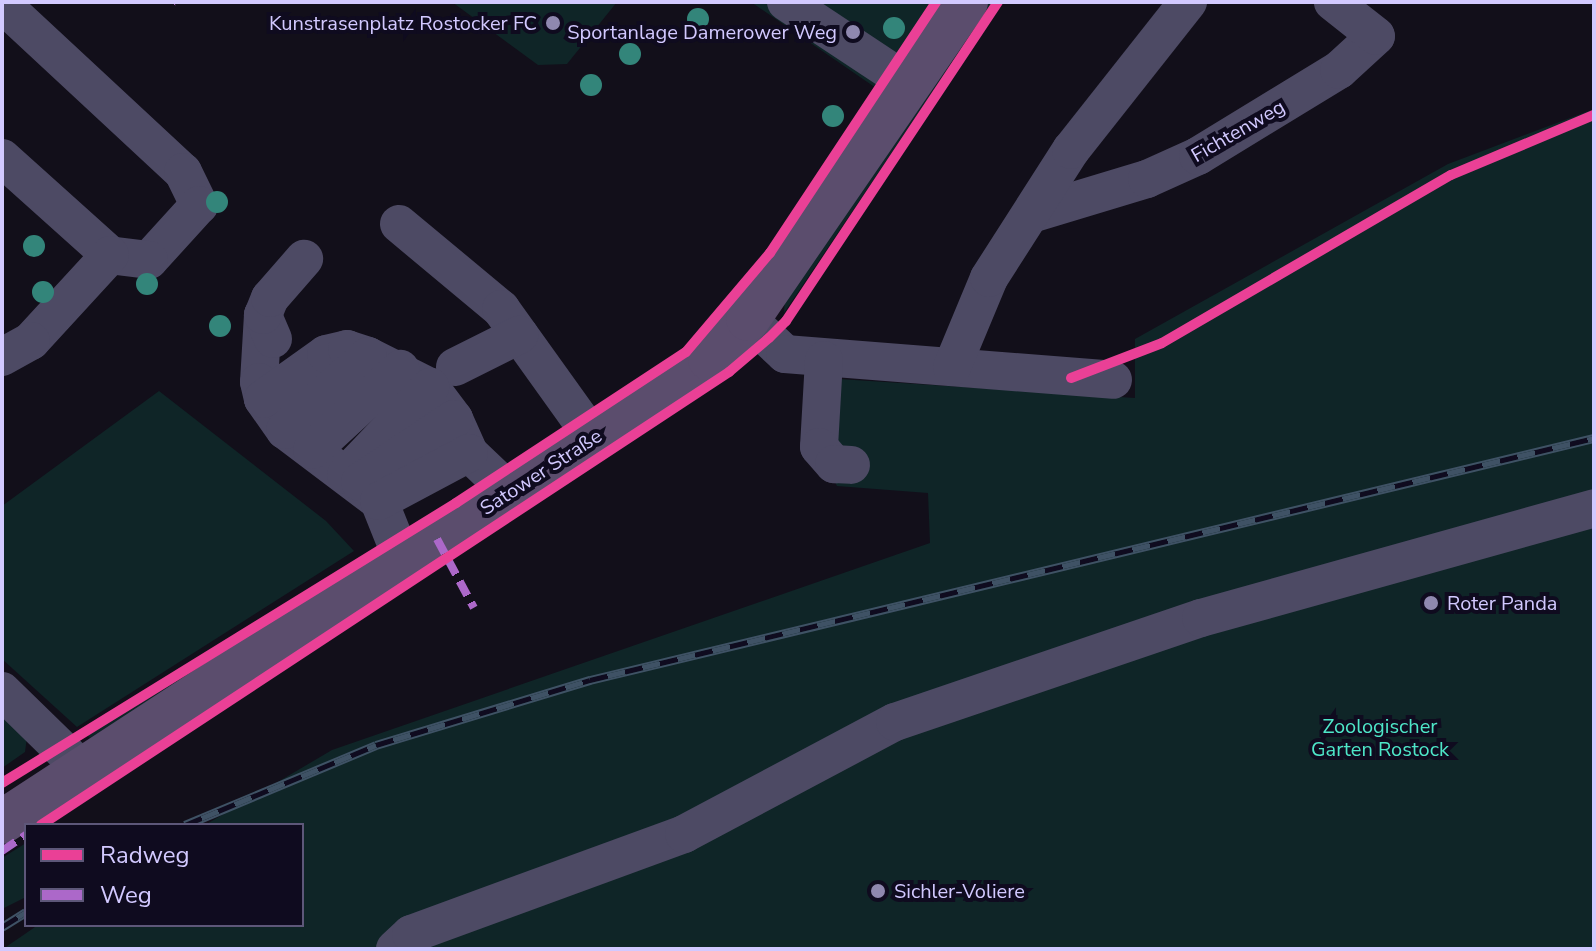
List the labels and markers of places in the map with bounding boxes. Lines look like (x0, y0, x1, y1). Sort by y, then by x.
place label: Kunstrasenplatz Rostocker FC (269, 11, 537, 35)
marker: Kunstrasenplatz Rostocker FC (544, 14, 562, 32)
place label: Sportanlage Damerower Weg (567, 20, 837, 44)
marker: Sportanlage Damerower Weg (844, 23, 862, 41)
place label: Roter Panda (1447, 591, 1557, 615)
marker: Roter Panda (1422, 594, 1440, 612)
place label: Sichler-Voliere (894, 879, 1025, 903)
marker: Sichler-Voliere (869, 882, 887, 900)

